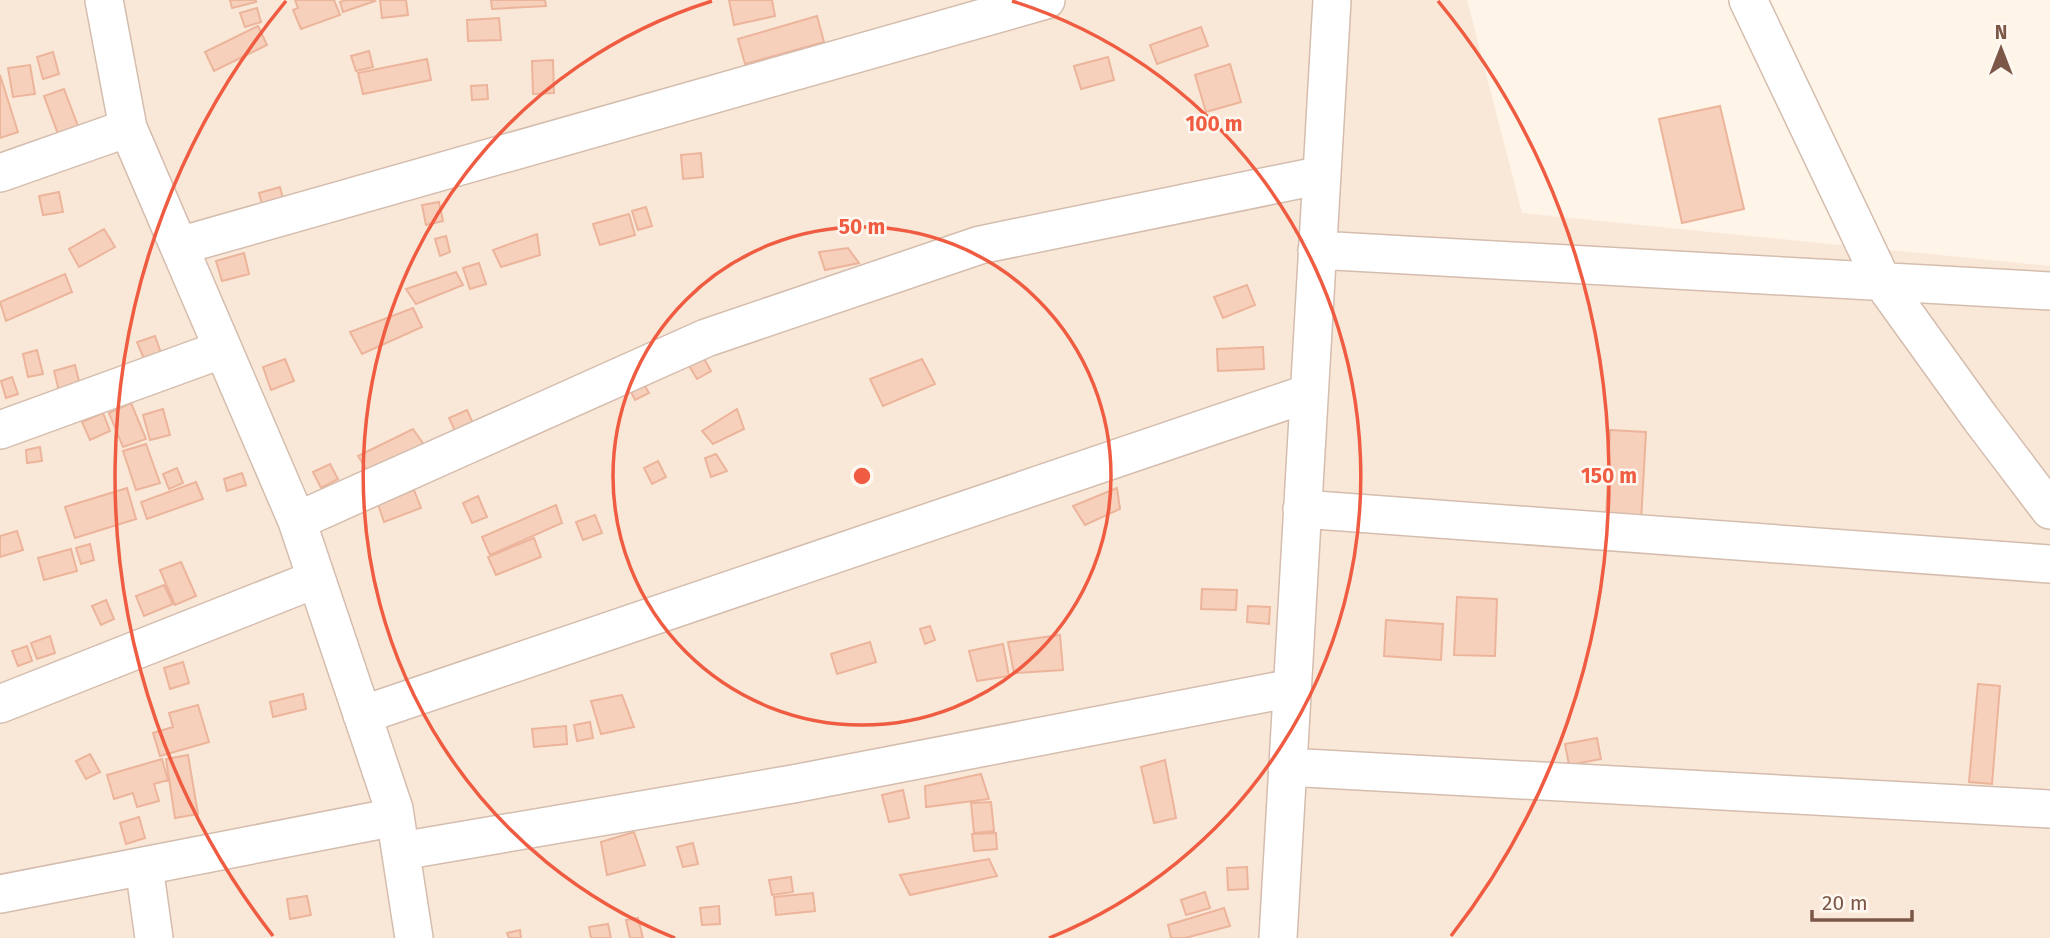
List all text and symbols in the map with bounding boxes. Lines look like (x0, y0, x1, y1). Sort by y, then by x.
north arrow (1966, 14, 2036, 84)
text: N (1995, 21, 2007, 44)
text: 100 m (1185, 111, 1243, 137)
text: 50 m (839, 214, 885, 240)
text: 150 m (1581, 463, 1637, 489)
centre of rings (850, 464, 874, 488)
scale bar (1812, 878, 1912, 922)
text: 20 m (1822, 890, 1868, 916)

